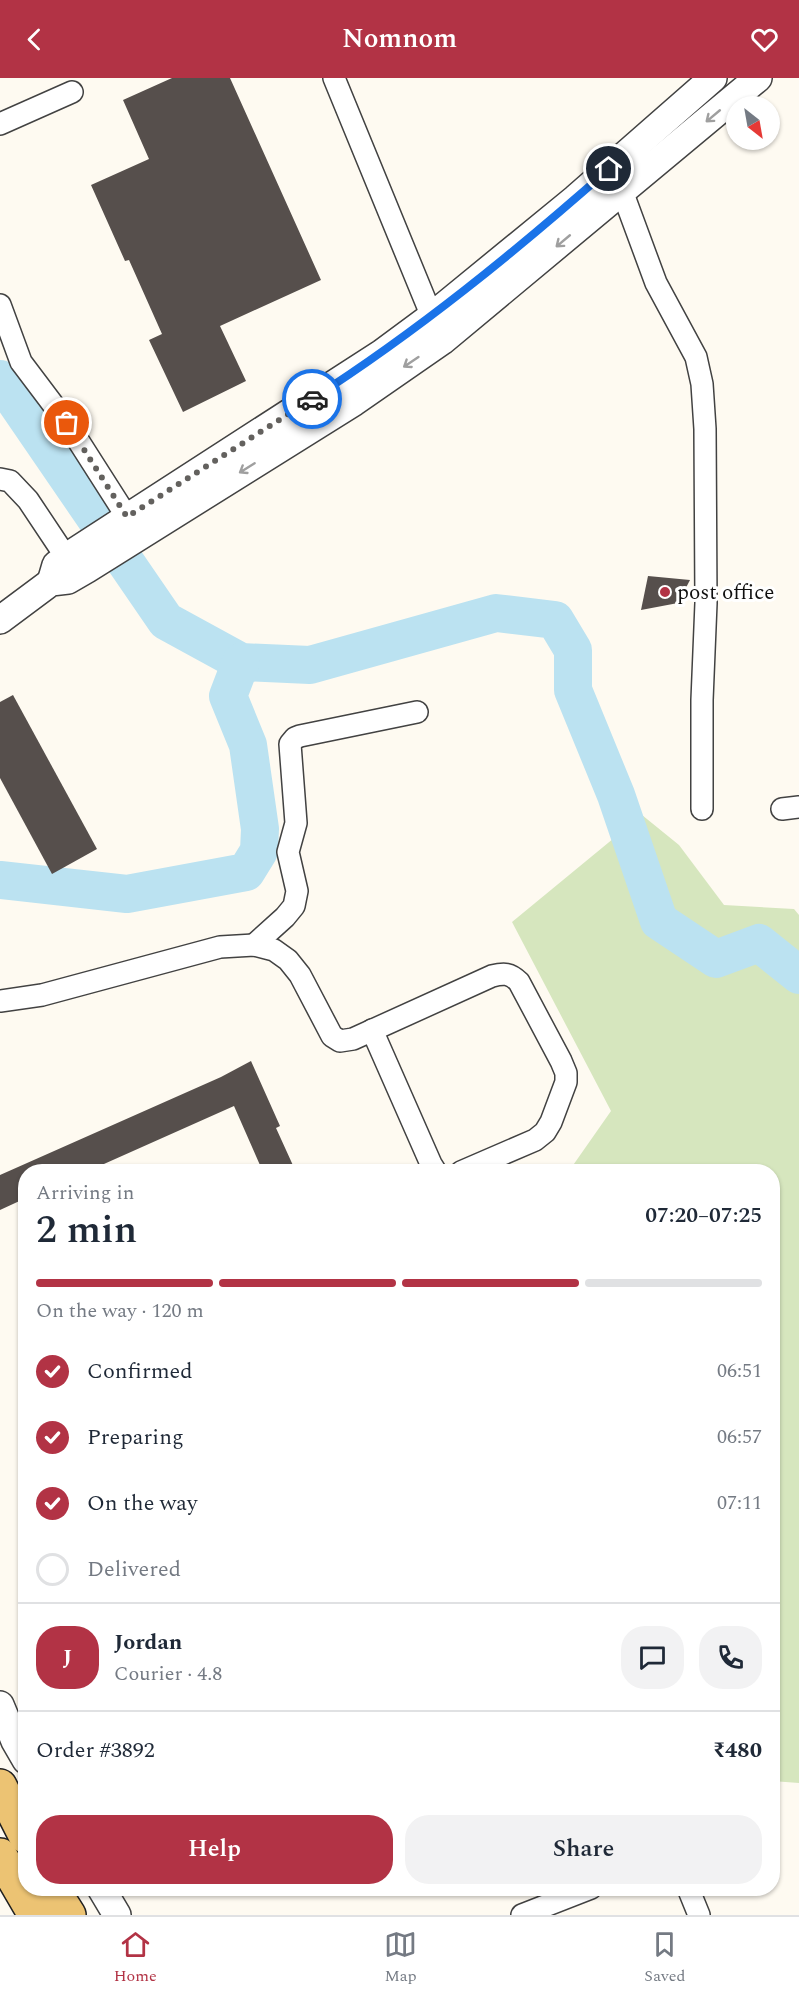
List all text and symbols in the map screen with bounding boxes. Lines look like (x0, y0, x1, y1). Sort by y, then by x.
text: Nomnom (342, 18, 457, 60)
icon: back (18, 23, 51, 56)
icon: heart (748, 23, 781, 56)
north arrow (726, 96, 780, 150)
map controls (726, 96, 780, 150)
one-way arrow (705, 109, 721, 122)
pin (583, 143, 634, 194)
icon: home (592, 152, 625, 185)
one-way arrow (555, 234, 571, 247)
one-way arrow (403, 356, 420, 368)
courier (282, 369, 342, 429)
icon: car (296, 383, 329, 416)
pin (41, 397, 92, 448)
icon: bag (50, 406, 83, 439)
one-way arrow (239, 462, 256, 475)
place label: post office (677, 577, 774, 609)
marker: post office (658, 585, 672, 599)
text: Arriving in (36, 1178, 134, 1208)
text: 07:20–07:25 (645, 1199, 762, 1232)
text: 2 min (36, 1201, 137, 1260)
text: On the way · 120 m (36, 1296, 204, 1326)
icon: check (36, 1355, 69, 1388)
text: Confirmed (87, 1355, 193, 1388)
text: 06:51 (717, 1356, 762, 1386)
icon: check (36, 1421, 69, 1454)
text: Preparing (87, 1421, 184, 1454)
text: 06:57 (717, 1422, 762, 1452)
icon: check (36, 1487, 69, 1520)
text: On the way (87, 1487, 198, 1520)
text: 07:11 (717, 1488, 762, 1518)
text: Delivered (87, 1553, 181, 1586)
text: Jordan (114, 1626, 182, 1659)
button: chat (621, 1626, 684, 1689)
button: phone (699, 1626, 762, 1689)
text: J (63, 1641, 72, 1674)
text: Courier · 4.8 (114, 1659, 222, 1689)
text: Order #3892 (36, 1734, 155, 1767)
text: ₹480 (713, 1734, 762, 1767)
button: Help (36, 1815, 393, 1884)
button: Share (405, 1815, 762, 1884)
tab: Home (114, 1928, 157, 1988)
tab: Map (384, 1928, 417, 1988)
tab: Saved (644, 1928, 685, 1988)

